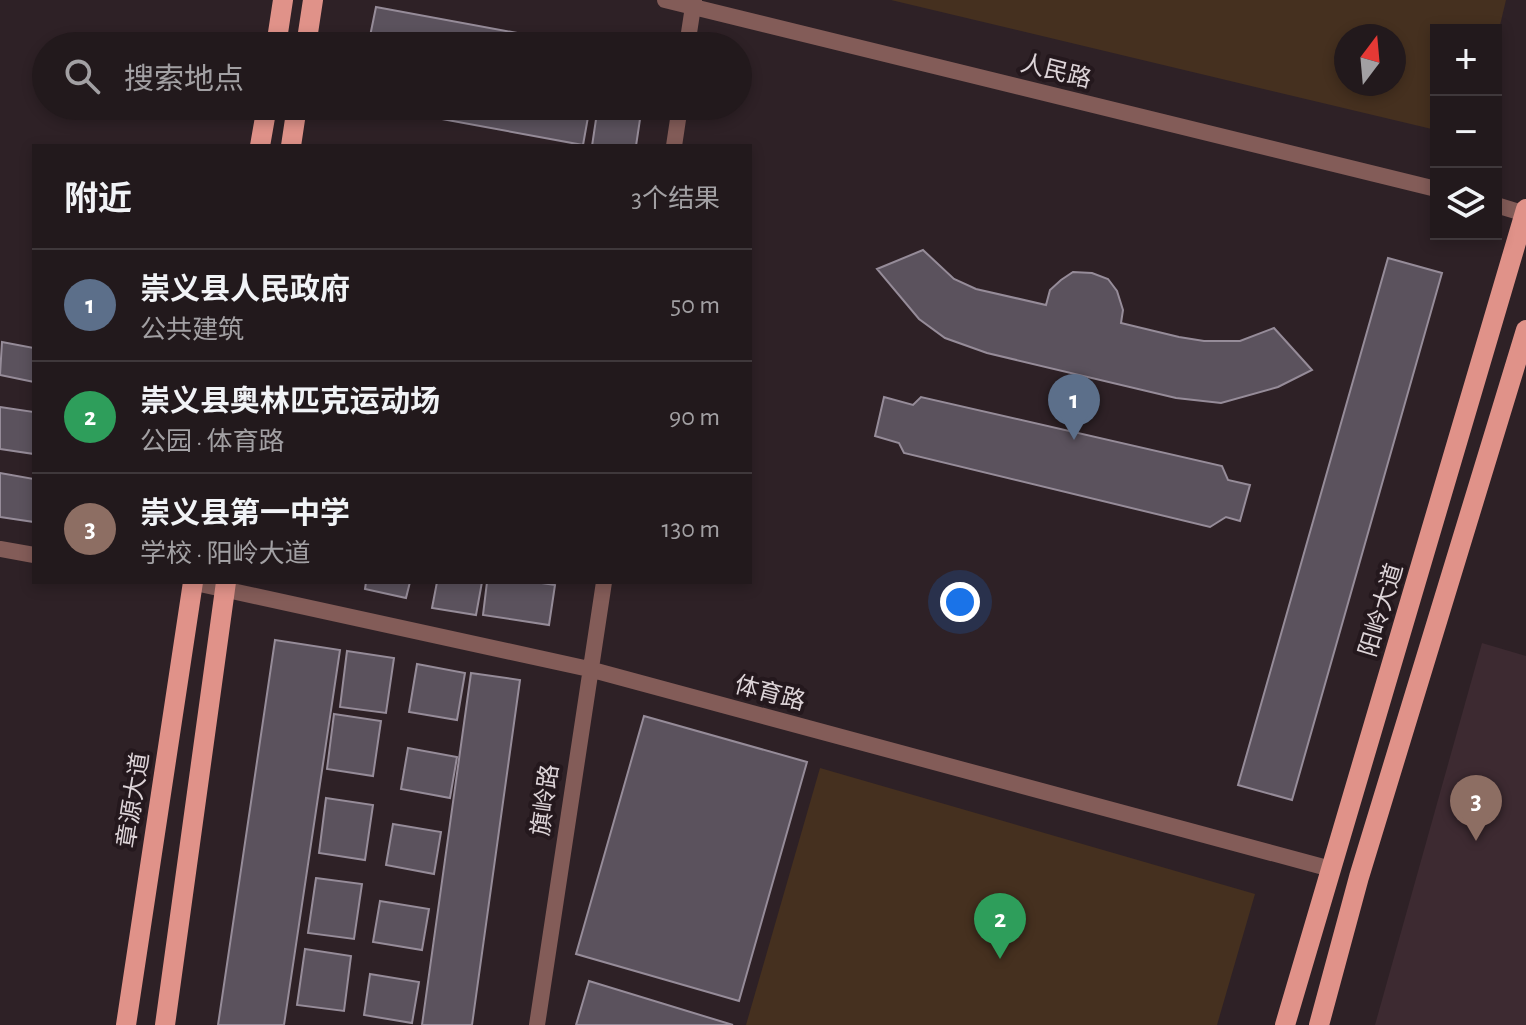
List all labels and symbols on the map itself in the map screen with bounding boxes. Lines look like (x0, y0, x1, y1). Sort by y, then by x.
north arrow (1334, 24, 1406, 96)
street label: 人民路 (1018, 50, 1094, 92)
pin: 1 (1048, 374, 1100, 440)
street label: 阳岭大道 (1355, 560, 1407, 660)
your location (940, 582, 980, 622)
street label: 体育路 (732, 671, 808, 715)
street label: 章源大道 (113, 751, 153, 849)
street label: 旗岭路 (527, 763, 563, 837)
pin: 3 (1450, 775, 1502, 841)
pin: 2 (974, 893, 1026, 959)

